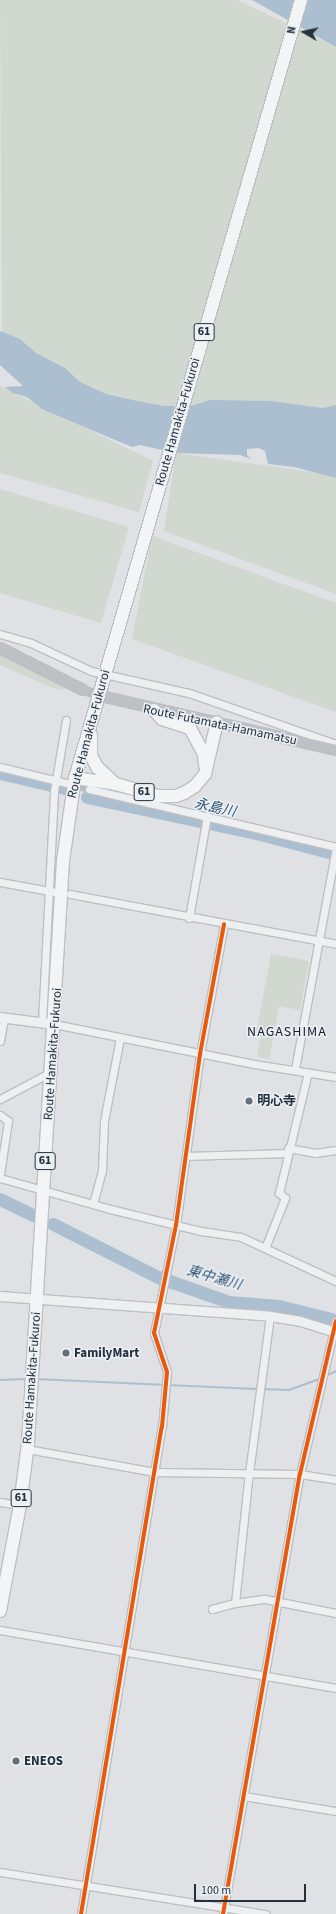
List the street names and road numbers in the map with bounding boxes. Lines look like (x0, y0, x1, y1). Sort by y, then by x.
road number: 61 (193, 322, 215, 342)
street label: Route Hamakita-Fukuroi (152, 356, 204, 488)
street label: Route Hamakita-Fukuroi (64, 668, 114, 800)
street label: Route Futamata-Hamamatsu (142, 701, 298, 749)
road number: 61 (133, 782, 155, 802)
street label: Route Hamakita-Fukuroi (41, 987, 65, 1121)
road number: 61 (34, 1151, 56, 1171)
street label: Route Hamakita-Fukuroi (20, 1311, 44, 1445)
road number: 61 (10, 1488, 32, 1508)

